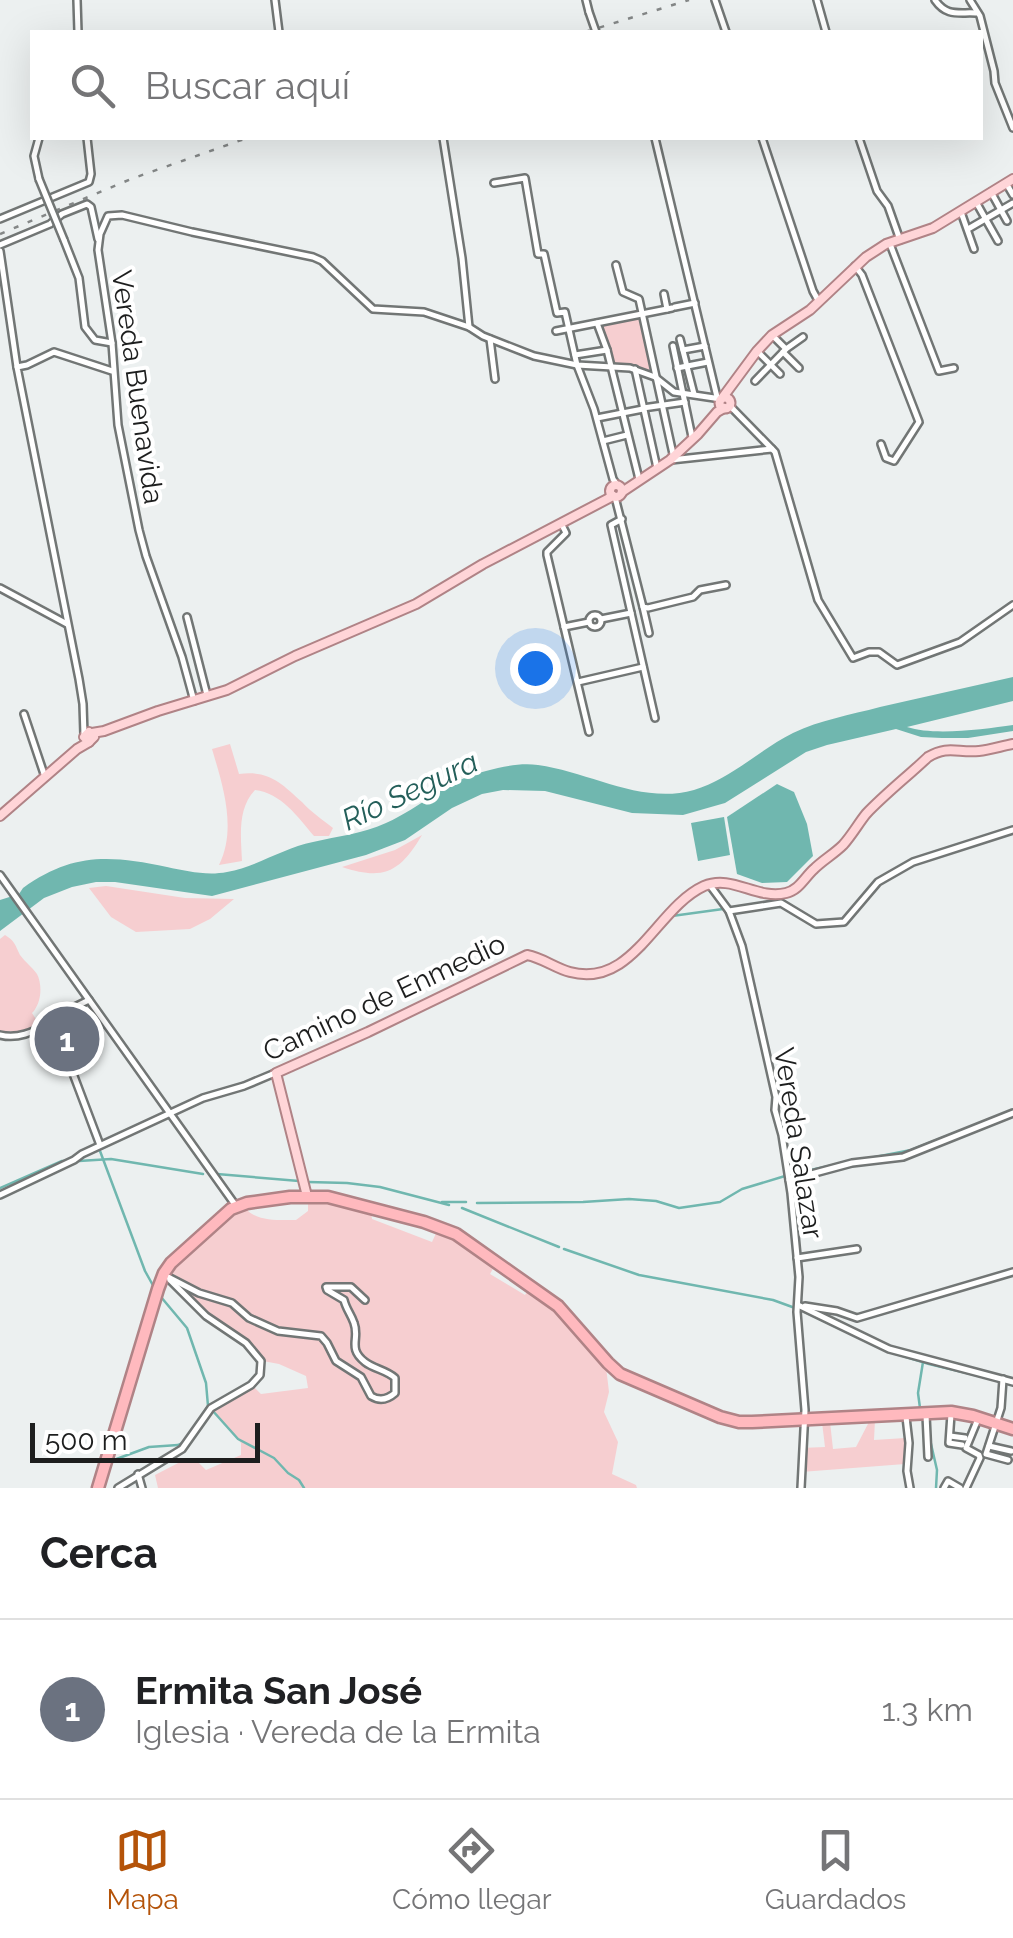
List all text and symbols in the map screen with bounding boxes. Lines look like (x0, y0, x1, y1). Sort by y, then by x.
search box (30, 30, 983, 140)
icon: search (65, 58, 120, 113)
text: Buscar aquí (145, 63, 350, 108)
street label: Vereda Buenavida (105, 268, 170, 506)
your location (510, 643, 561, 694)
water label: Río Segura (336, 744, 483, 837)
street label: Camino de Enmedio (258, 927, 510, 1068)
pin: 1 (34, 1002, 100, 1076)
street label: Vereda Salazar (767, 1045, 830, 1241)
scale bar (30, 1418, 260, 1462)
text: 500 m (45, 1424, 127, 1457)
text: Cerca (40, 1529, 158, 1578)
text: Ermita San José (135, 1668, 422, 1713)
text: 1 (65, 1691, 80, 1728)
text: 1.3 km (882, 1691, 973, 1728)
text: Iglesia · Vereda de la Ermita (135, 1713, 541, 1750)
tab: Mapa (107, 1823, 179, 1916)
tab: Cómo llegar (392, 1823, 552, 1916)
tab: Guardados (765, 1823, 906, 1916)

